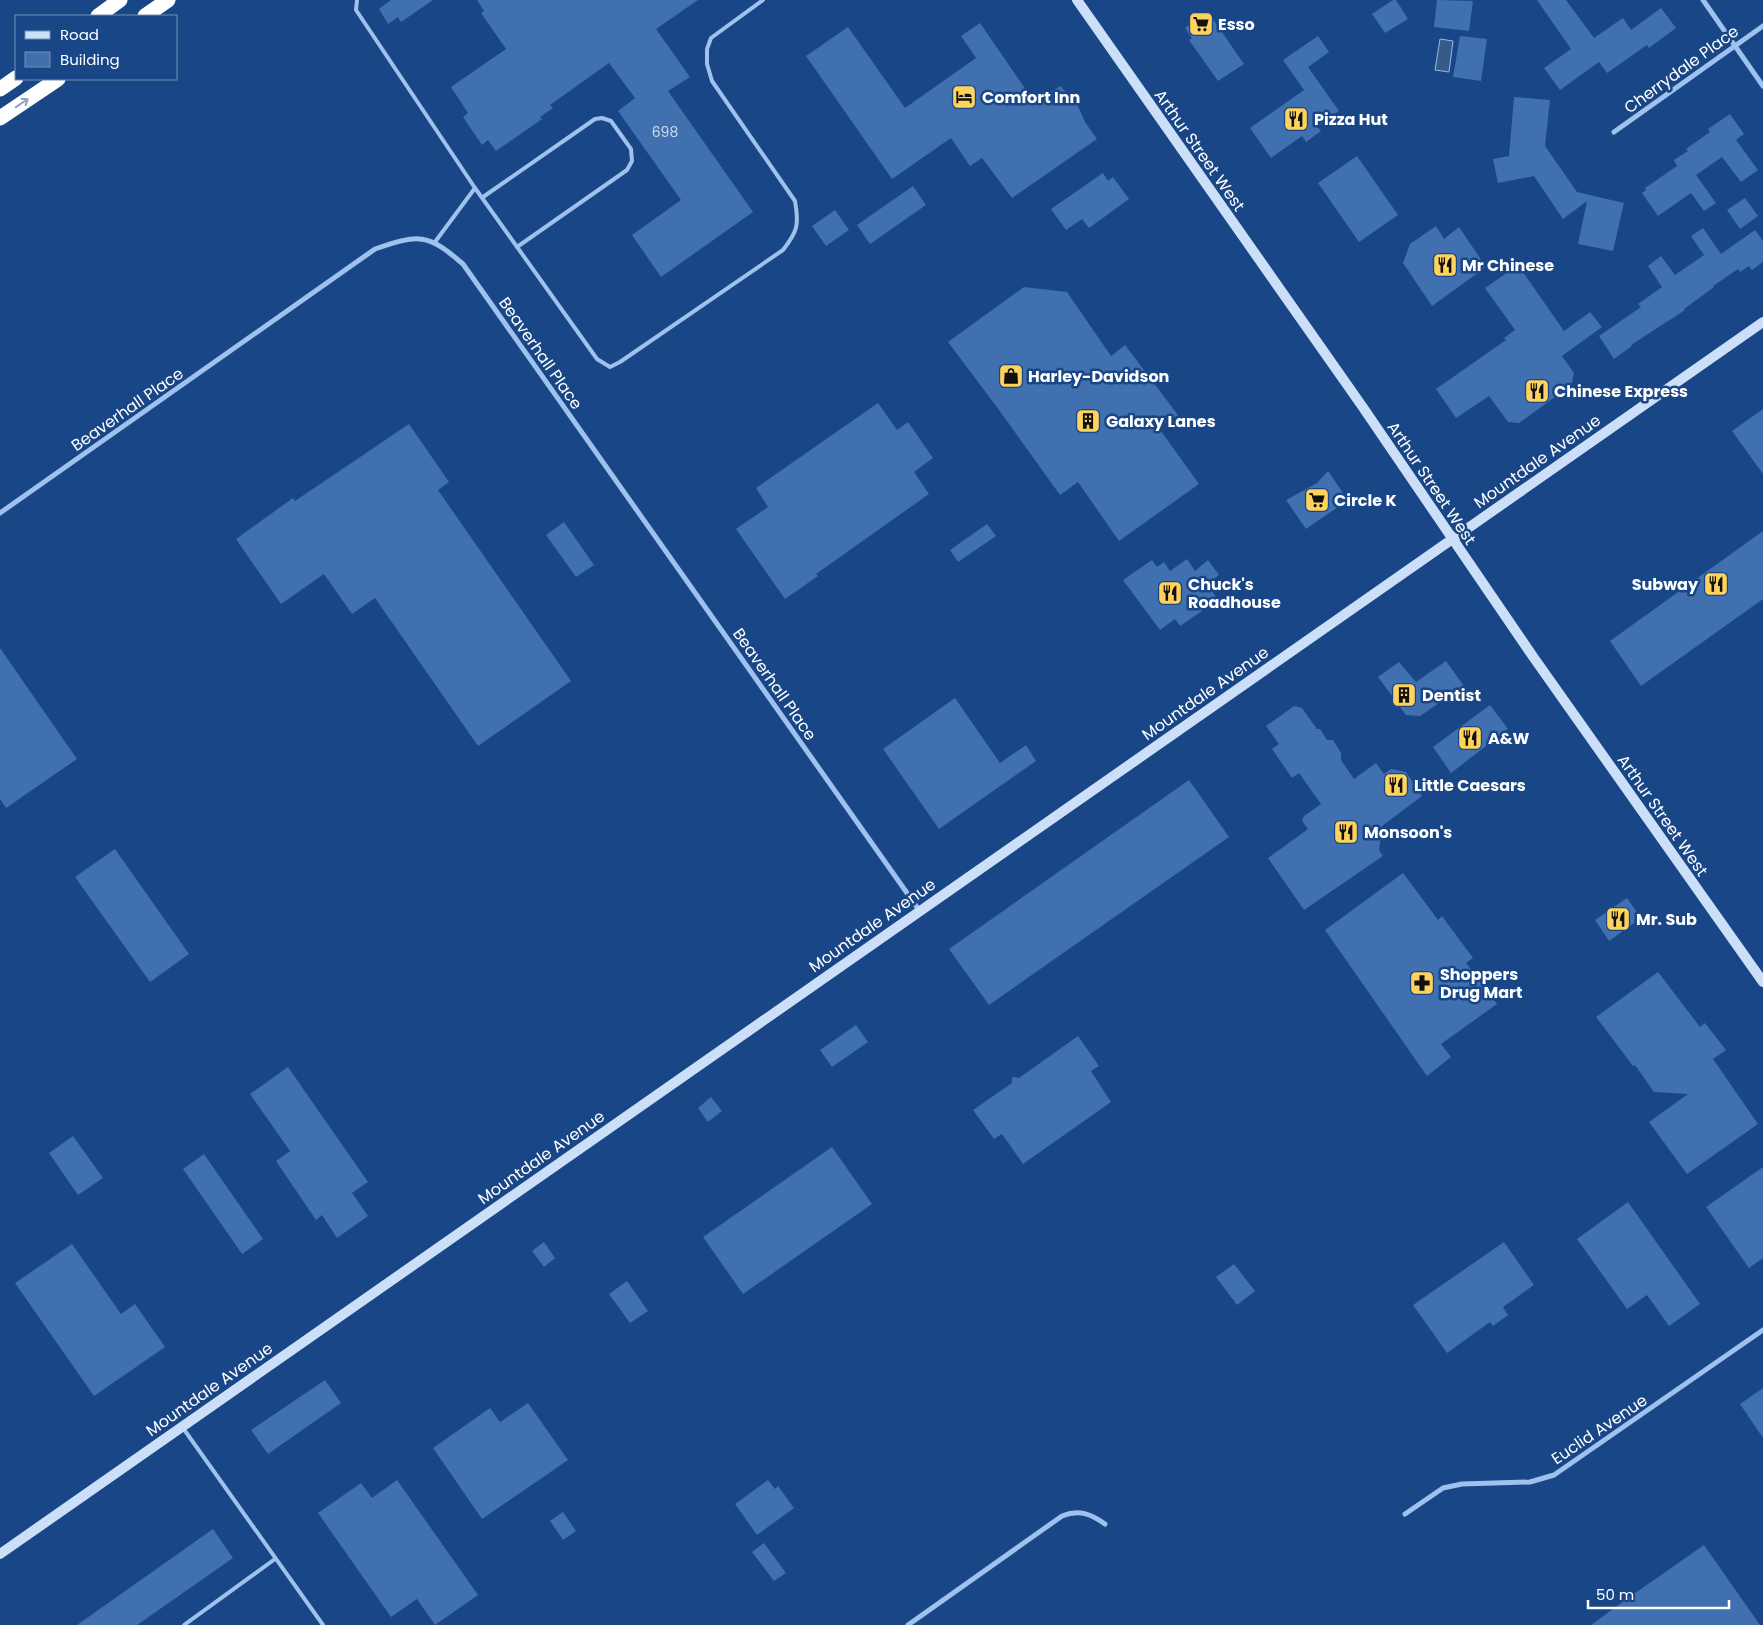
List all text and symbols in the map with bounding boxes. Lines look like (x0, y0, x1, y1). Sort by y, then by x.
supermarket icon: Esso (1188, 11, 1214, 37)
place label: Esso (1218, 13, 1255, 36)
legend (15, 15, 178, 80)
street label: Cherrydale Place (1619, 20, 1743, 119)
text: Road (60, 24, 99, 45)
text: Building (60, 49, 120, 70)
hotel icon: Comfort Inn (951, 84, 977, 110)
street label: Arthur Street West (1149, 85, 1250, 216)
place label: Comfort Inn (982, 86, 1080, 109)
one-way arrow (15, 98, 29, 108)
restaurant icon: Pizza Hut (1283, 106, 1309, 132)
place label: Pizza Hut (1314, 108, 1388, 131)
house number: 698 (652, 122, 678, 142)
restaurant icon: Mr Chinese (1432, 252, 1458, 278)
place label: Mr Chinese (1462, 254, 1554, 277)
street label: Beaverhall Place (493, 293, 588, 414)
street label: Beaverhall Place (67, 362, 188, 457)
shop icon: Harley-Davidson (998, 363, 1024, 389)
place label: Harley-Davidson (1028, 365, 1169, 388)
restaurant icon: Chinese Express (1524, 378, 1550, 404)
place label: Chinese Express (1554, 380, 1688, 403)
building icon: Galaxy Lanes (1075, 408, 1101, 434)
street label: Mountdale Avenue (1469, 409, 1605, 514)
place label: Galaxy Lanes (1106, 410, 1216, 433)
street label: Arthur Street West (1382, 417, 1482, 550)
supermarket icon: Circle K (1304, 487, 1330, 513)
place label: Circle K (1334, 489, 1397, 512)
restaurant icon: Subway (1703, 571, 1729, 597)
place label: Chuck's Roadhouse (1188, 573, 1281, 614)
place label: Subway (1632, 573, 1699, 596)
restaurant icon: Chuck's Roadhouse (1157, 580, 1183, 606)
street label: Beaverhall Place (727, 624, 822, 745)
street label: Mountdale Avenue (1137, 641, 1273, 746)
building icon: Dentist (1391, 682, 1417, 708)
place label: Dentist (1422, 684, 1481, 707)
restaurant icon: A&W (1457, 725, 1483, 751)
place label: A&W (1488, 727, 1530, 750)
street label: Arthur Street West (1612, 750, 1713, 881)
restaurant icon: Little Caesars (1383, 772, 1409, 798)
place label: Little Caesars (1414, 774, 1526, 797)
restaurant icon: Monsoon's (1333, 819, 1359, 845)
place label: Monsoon's (1364, 821, 1452, 844)
street label: Mountdale Avenue (804, 873, 940, 978)
restaurant icon: Mr. Sub (1605, 906, 1631, 932)
place label: Mr. Sub (1636, 908, 1697, 931)
place label: Shoppers Drug Mart (1440, 963, 1522, 1004)
pharmacy icon: Shoppers Drug Mart (1409, 970, 1435, 996)
street label: Mountdale Avenue (473, 1105, 609, 1210)
street label: Mountdale Avenue (141, 1337, 277, 1442)
street label: Euclid Avenue (1547, 1389, 1652, 1470)
scale bar (1588, 1578, 1729, 1610)
text: 50 m (1596, 1584, 1634, 1605)

